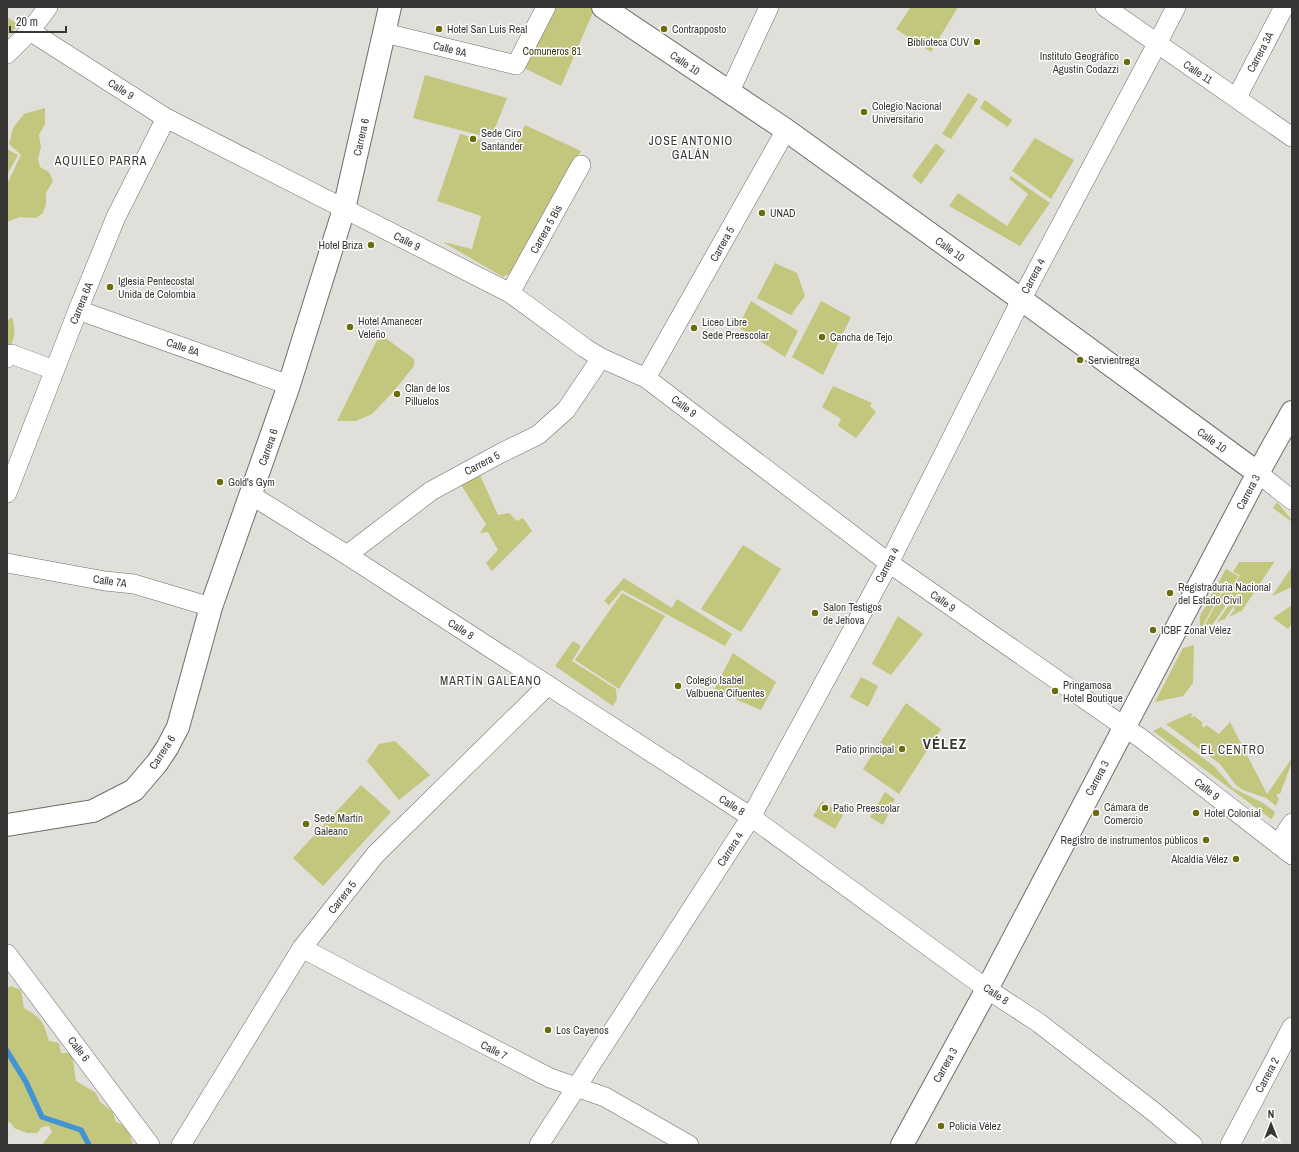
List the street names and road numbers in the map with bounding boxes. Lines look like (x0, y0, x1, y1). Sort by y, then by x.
street label: Carrera 3A (1243, 28, 1277, 75)
street label: Calle 9A (432, 38, 469, 60)
street label: Calle 10 (667, 48, 703, 78)
street label: Calle 11 (1181, 57, 1215, 87)
street label: Calle 9 (105, 75, 137, 103)
street label: Carrera 6 (350, 117, 372, 157)
street label: Carrera 5 Bis (527, 202, 565, 256)
street label: Carrera 5 (707, 224, 737, 264)
street label: Calle 9 (391, 228, 423, 254)
street label: Calle 10 (932, 234, 968, 264)
street label: Carrera 4 (1018, 256, 1048, 296)
street label: Carrera 6A (66, 279, 96, 326)
street label: Calle 8A (165, 335, 202, 359)
street label: Calle 9 (669, 392, 699, 420)
street label: Calle 10 (1194, 425, 1230, 455)
street label: Carrera 6 (255, 427, 281, 467)
street label: Carrera 5 (462, 448, 502, 478)
street label: Carrera 3 (1233, 472, 1263, 512)
street label: Carrera 4 (872, 545, 902, 585)
street label: Calle 7A (92, 572, 129, 590)
street label: Calle 9 (927, 587, 959, 615)
street label: Calle 8 (445, 615, 477, 643)
street label: Carrera 6 (146, 732, 178, 772)
street label: Carrera 3 (1082, 758, 1112, 798)
street label: Calle 9 (1192, 775, 1222, 803)
street label: Calle 8 (716, 791, 748, 819)
street label: Carrera 4 (714, 829, 746, 869)
street label: Carrera 5 (325, 878, 359, 916)
street label: Calle 8 (980, 980, 1012, 1008)
street label: Calle 6 (65, 1034, 93, 1064)
street label: Calle 7 (478, 1037, 510, 1063)
street label: Carrera 3 (930, 1045, 960, 1085)
street label: Carrera 2 (1252, 1055, 1282, 1095)

